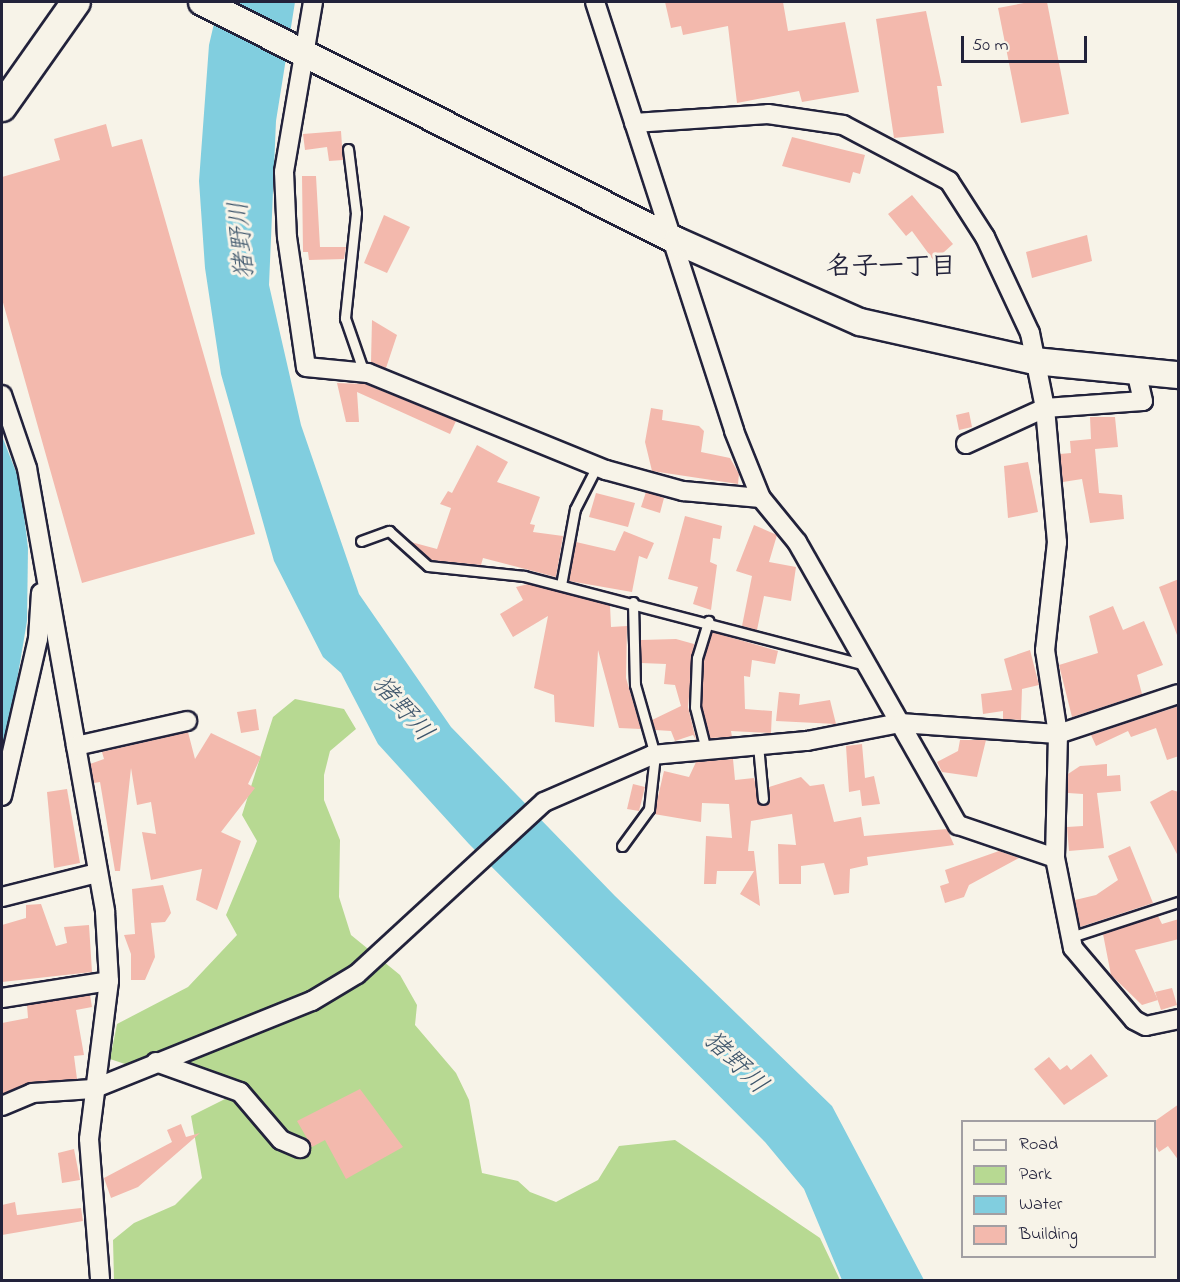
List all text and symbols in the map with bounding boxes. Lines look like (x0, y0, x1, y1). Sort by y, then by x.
scale bar (964, 24, 1090, 62)
text: 50 m (972, 33, 1009, 59)
water label: 猪野川 (225, 200, 263, 280)
district label: 名子一丁目 (826, 253, 956, 285)
water label: 猪野川 (364, 670, 438, 750)
water label: 猪野川 (695, 1026, 773, 1102)
legend (961, 1120, 1156, 1258)
text: Road (1019, 1132, 1058, 1158)
text: Park (1019, 1162, 1052, 1188)
text: Water (1019, 1192, 1062, 1218)
text: Building (1019, 1222, 1078, 1248)

